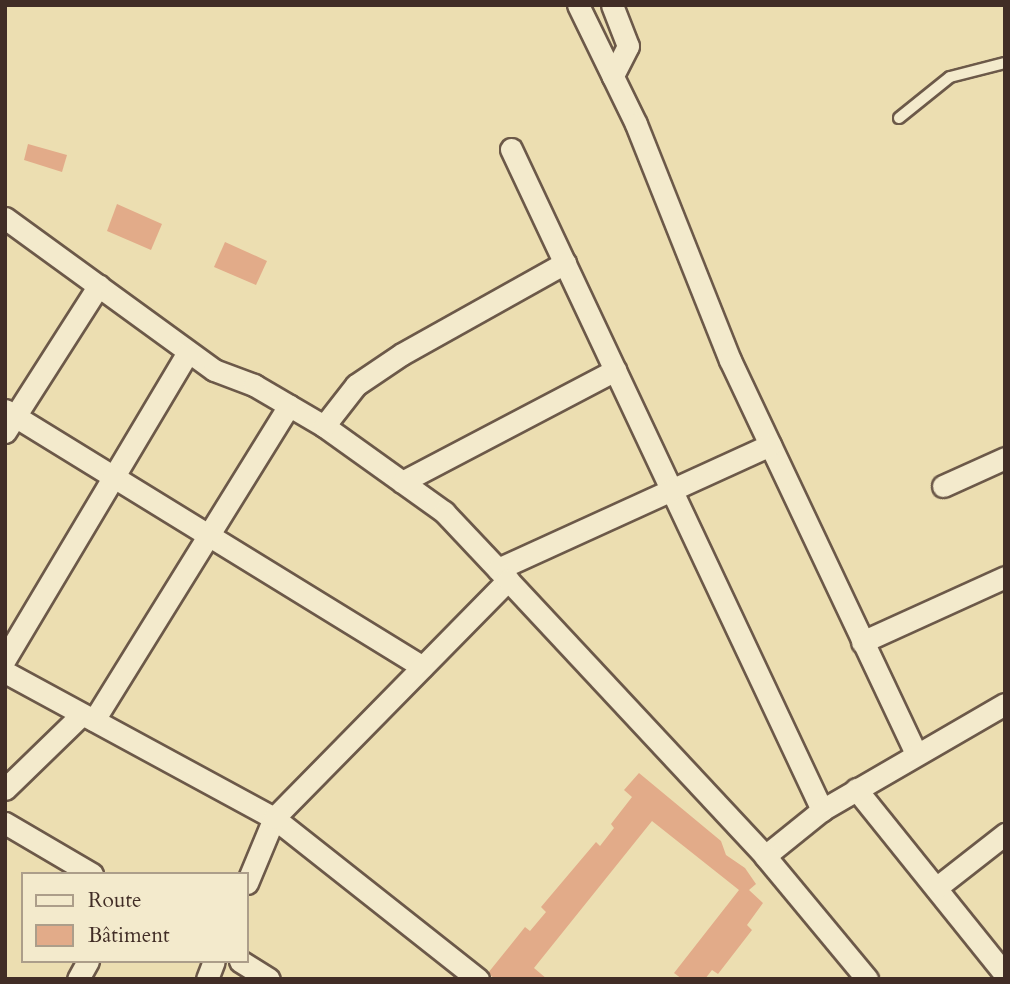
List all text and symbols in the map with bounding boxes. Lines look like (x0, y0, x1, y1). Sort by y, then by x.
legend (21, 872, 248, 963)
text: Route (88, 886, 142, 915)
text: Bâtiment (88, 921, 170, 950)

